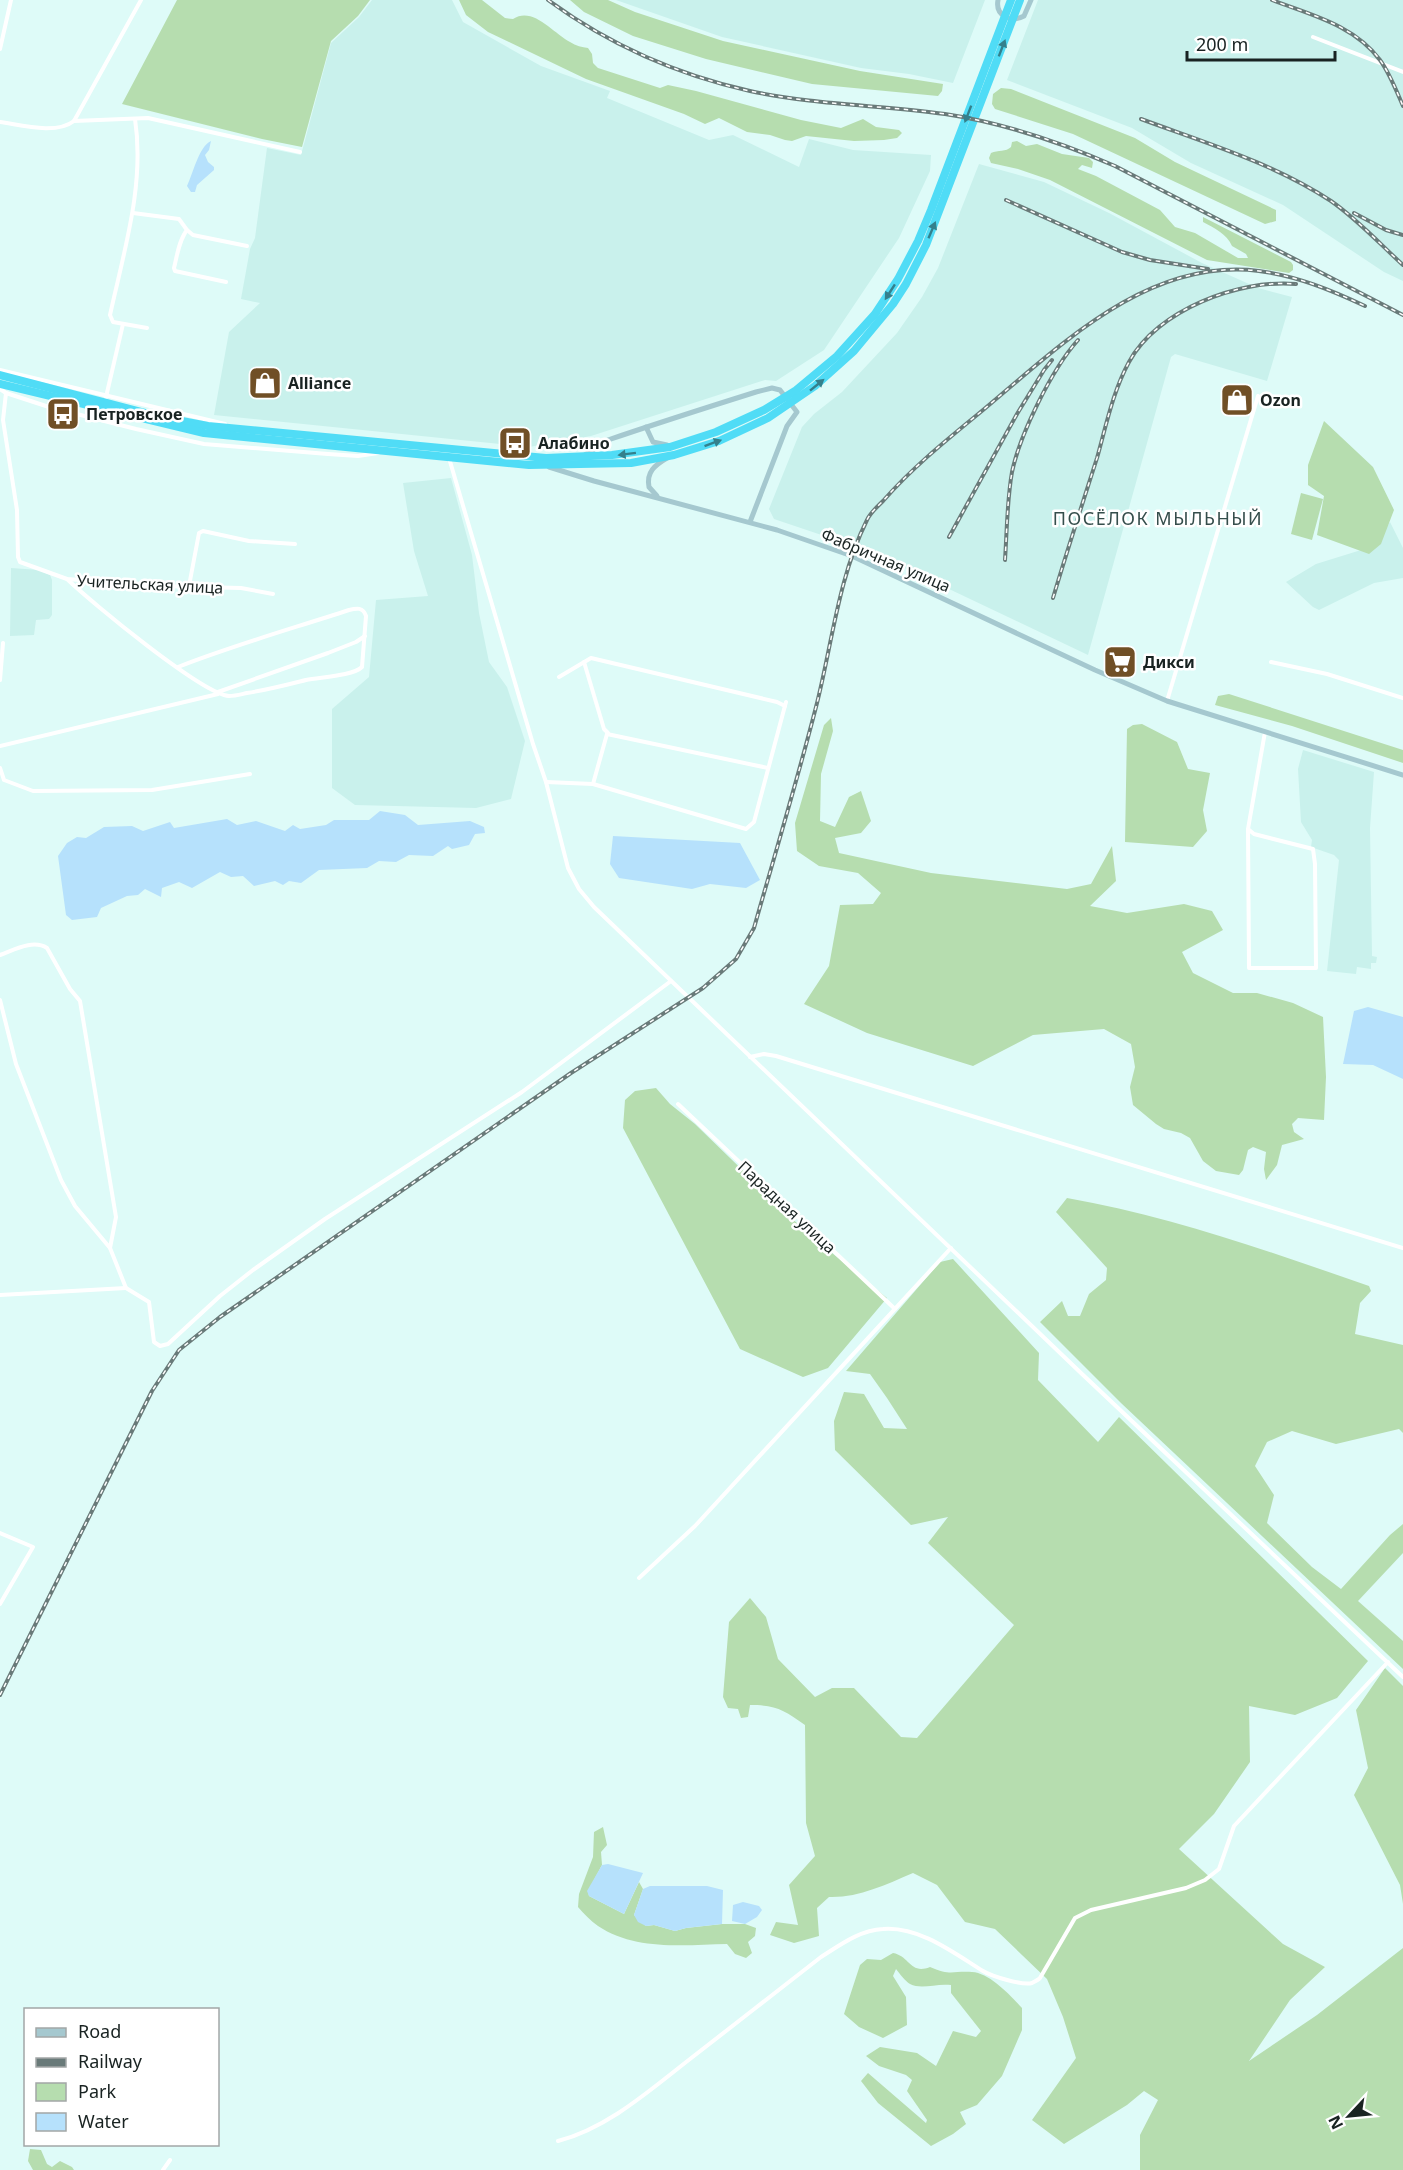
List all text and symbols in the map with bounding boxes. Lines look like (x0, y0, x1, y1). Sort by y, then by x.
scale bar (1187, 24, 1336, 62)
text: 200 m (1196, 32, 1248, 56)
one-way arrow (998, 39, 1007, 57)
one-way arrow (962, 105, 972, 123)
one-way arrow (927, 221, 937, 239)
one-way arrow (884, 284, 895, 300)
shop icon: Alliance (247, 365, 283, 401)
place label: Alliance (288, 372, 351, 394)
one-way arrow (809, 378, 825, 391)
shop icon: Ozon (1219, 382, 1255, 418)
place label: Ozon (1260, 389, 1301, 411)
bus stop icon: Петровское (45, 396, 81, 432)
place label: Петровское (86, 403, 182, 425)
bus stop icon: Алабино (497, 425, 533, 461)
place label: Алабино (538, 432, 610, 454)
one-way arrow (704, 438, 722, 448)
one-way arrow (618, 449, 637, 459)
district label: ПОСЁЛОК МЫЛЬНЫЙ (1053, 506, 1263, 530)
street label: Фабричная улица (818, 523, 954, 597)
street label: Учительская улица (76, 569, 224, 599)
supermarket icon: Дикси (1102, 644, 1138, 680)
place label: Дикси (1143, 651, 1195, 673)
street label: Парадная улица (733, 1156, 841, 1258)
legend (24, 2008, 219, 2146)
text: Road (78, 2019, 121, 2043)
text: Railway (78, 2049, 143, 2073)
text: Park (78, 2079, 116, 2103)
north arrow (1319, 2086, 1379, 2146)
text: Water (78, 2109, 129, 2133)
text: N (1323, 2112, 1348, 2133)

